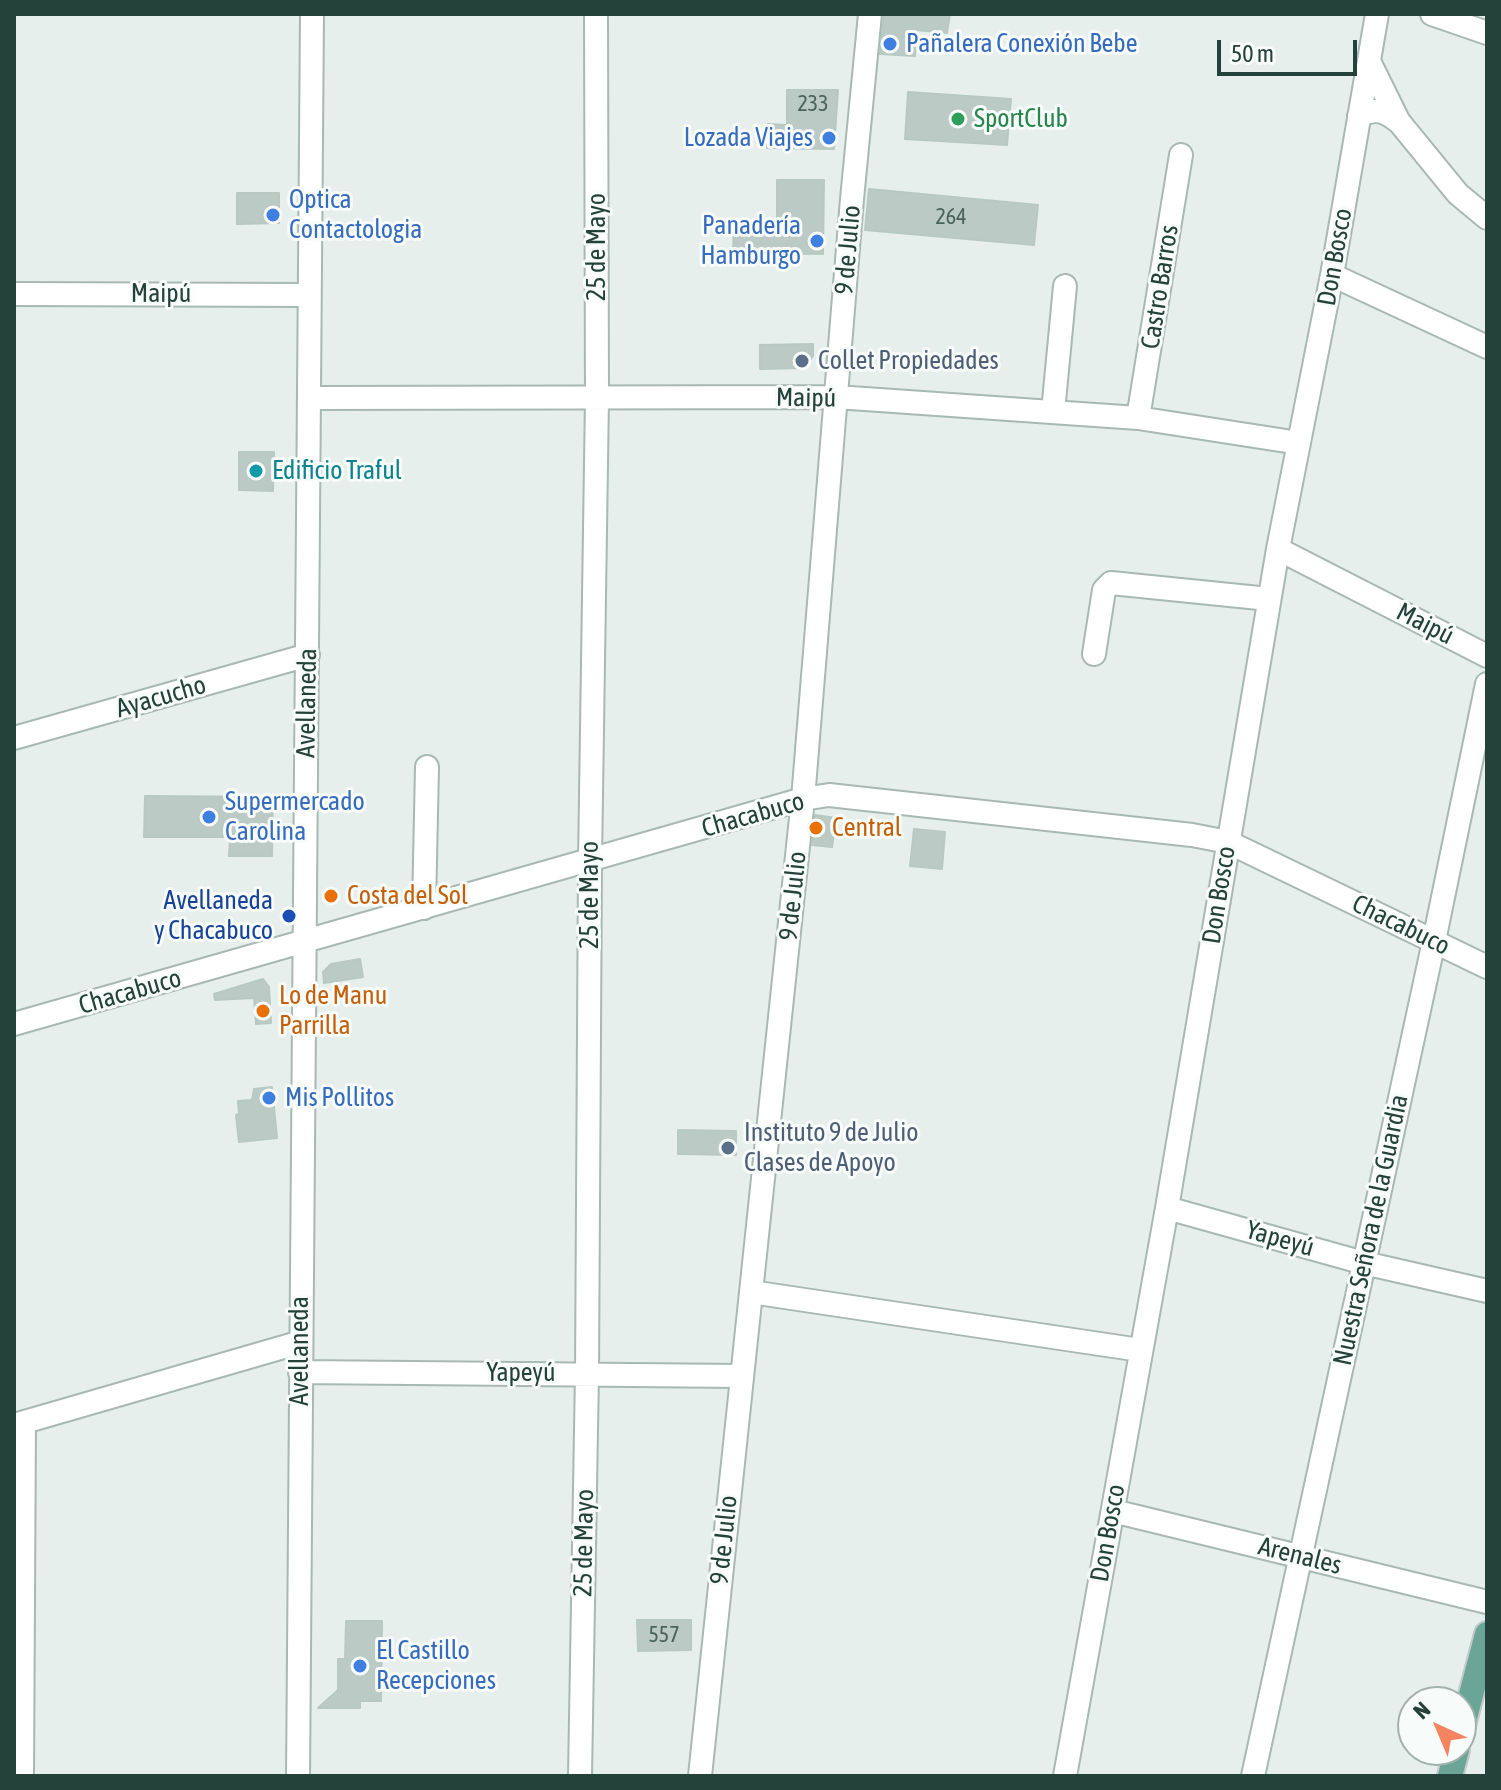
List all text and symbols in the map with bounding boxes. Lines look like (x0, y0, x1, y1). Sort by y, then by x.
scale bar (1221, 24, 1361, 74)
place label: Pañalera Conexión Bebe (906, 28, 1137, 60)
marker: Pañalera Conexión Bebe (881, 35, 899, 53)
text: 50 m (1231, 40, 1274, 67)
house number: 233 (797, 91, 829, 117)
place label: SportClub (974, 103, 1068, 135)
marker: SportClub (949, 110, 967, 128)
place label: Lozada Viajes (684, 122, 813, 154)
marker: Lozada Viajes (820, 129, 838, 147)
place label: Optica Contactologia (289, 184, 422, 246)
street label: 25 de Mayo (581, 193, 613, 301)
street label: 9 de Julio (829, 204, 867, 296)
house number: 264 (935, 204, 967, 230)
marker: Optica Contactologia (264, 206, 282, 224)
street label: Don Bosco (1311, 206, 1359, 308)
place label: Panadería Hamburgo (700, 210, 801, 272)
street label: Castro Barros (1135, 223, 1185, 351)
marker: Panadería Hamburgo (808, 232, 826, 250)
street label: Maipú (131, 278, 191, 310)
place label: Collet Propiedades (818, 345, 999, 377)
marker: Collet Propiedades (793, 352, 811, 370)
street label: Maipú (776, 382, 836, 414)
place label: Edificio Traful (272, 455, 402, 487)
marker: Edificio Traful (247, 462, 265, 480)
street label: Maipú (1391, 596, 1459, 652)
street label: Avellaneda (290, 648, 324, 758)
street label: Ayacucho (113, 669, 209, 725)
place label: Supermercado Carolina (225, 786, 365, 848)
street label: Chacabuco (698, 786, 808, 844)
marker: Supermercado Carolina (200, 808, 218, 826)
place label: Central (832, 812, 902, 844)
marker: Central (807, 819, 825, 837)
street label: 25 de Mayo (574, 841, 606, 949)
street label: Don Bosco (1196, 844, 1242, 946)
street label: 9 de Julio (773, 850, 813, 942)
place label: Costa del Sol (347, 880, 468, 912)
place label: Avellaneda y Chacabuco (154, 885, 273, 946)
marker: Costa del Sol (322, 887, 340, 905)
street label: Chacabuco (1347, 888, 1455, 962)
marker: Avellaneda y Chacabuco (280, 907, 298, 925)
street label: Chacabuco (75, 963, 185, 1021)
place label: Lo de Manu Parrilla (279, 980, 387, 1042)
marker: Lo de Manu Parrilla (254, 1002, 272, 1020)
place label: Mis Pollitos (285, 1082, 394, 1114)
marker: Mis Pollitos (260, 1089, 278, 1107)
street label: Nuestra Señora de la Guardia (1327, 1092, 1415, 1368)
place label: Instituto 9 de Julio Clases de Apoyo (744, 1117, 918, 1178)
marker: Instituto 9 de Julio Clases de Apoyo (719, 1139, 737, 1157)
street label: Yapeyú (1242, 1214, 1318, 1264)
street label: Avellaneda (284, 1296, 316, 1406)
street label: Yapeyú (486, 1357, 556, 1389)
street label: Don Bosco (1084, 1482, 1132, 1584)
street label: 25 de Mayo (567, 1489, 601, 1597)
street label: 9 de Julio (704, 1494, 744, 1586)
street label: Arenales (1255, 1531, 1345, 1581)
house number: 557 (648, 1622, 680, 1648)
place label: El Castillo Recepciones (376, 1635, 496, 1696)
marker: El Castillo Recepciones (351, 1657, 369, 1675)
north arrow (1397, 1686, 1477, 1766)
text: N (1408, 1696, 1435, 1724)

